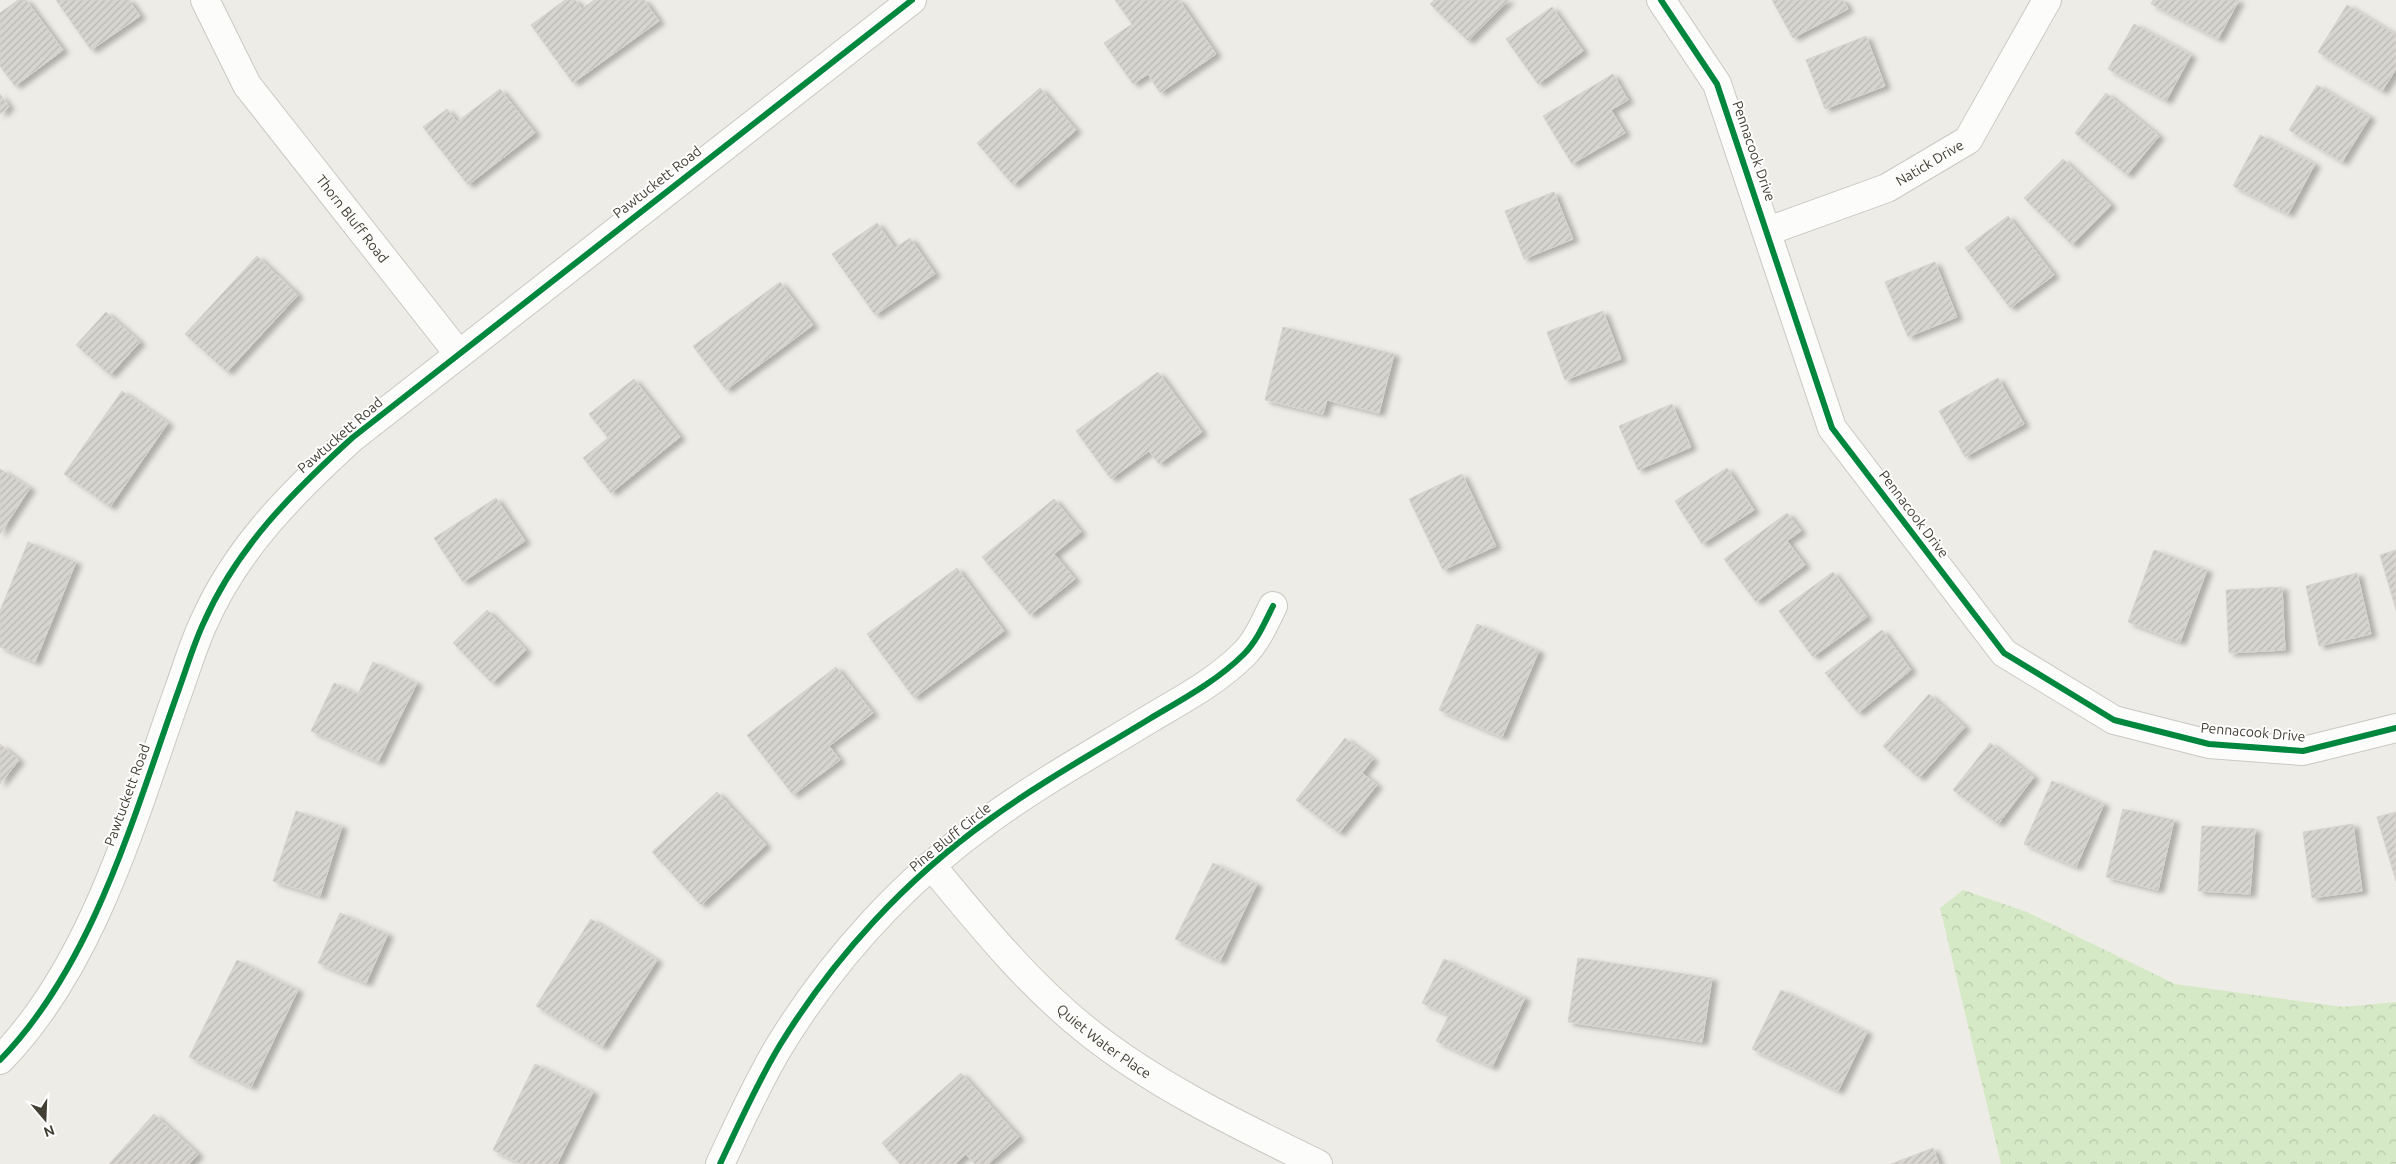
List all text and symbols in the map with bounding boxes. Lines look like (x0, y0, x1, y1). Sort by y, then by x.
street label: Pennacook Drive (1729, 99, 1779, 203)
street label: Natick Drive (1893, 137, 1966, 189)
street label: Pawtuckett Road (610, 143, 704, 221)
street label: Thorn Bluff Road (313, 172, 392, 266)
street label: Pawtuckett Road (294, 394, 386, 476)
street label: Pennacook Drive (1876, 467, 1952, 561)
street label: Pennacook Drive (2200, 719, 2306, 745)
street label: Pawtuckett Road (101, 742, 153, 848)
street label: Pine Bluff Circle (906, 799, 994, 875)
street label: Quiet Water Place (1053, 1001, 1154, 1082)
north arrow (20, 1094, 70, 1144)
text: N (42, 1122, 57, 1141)

